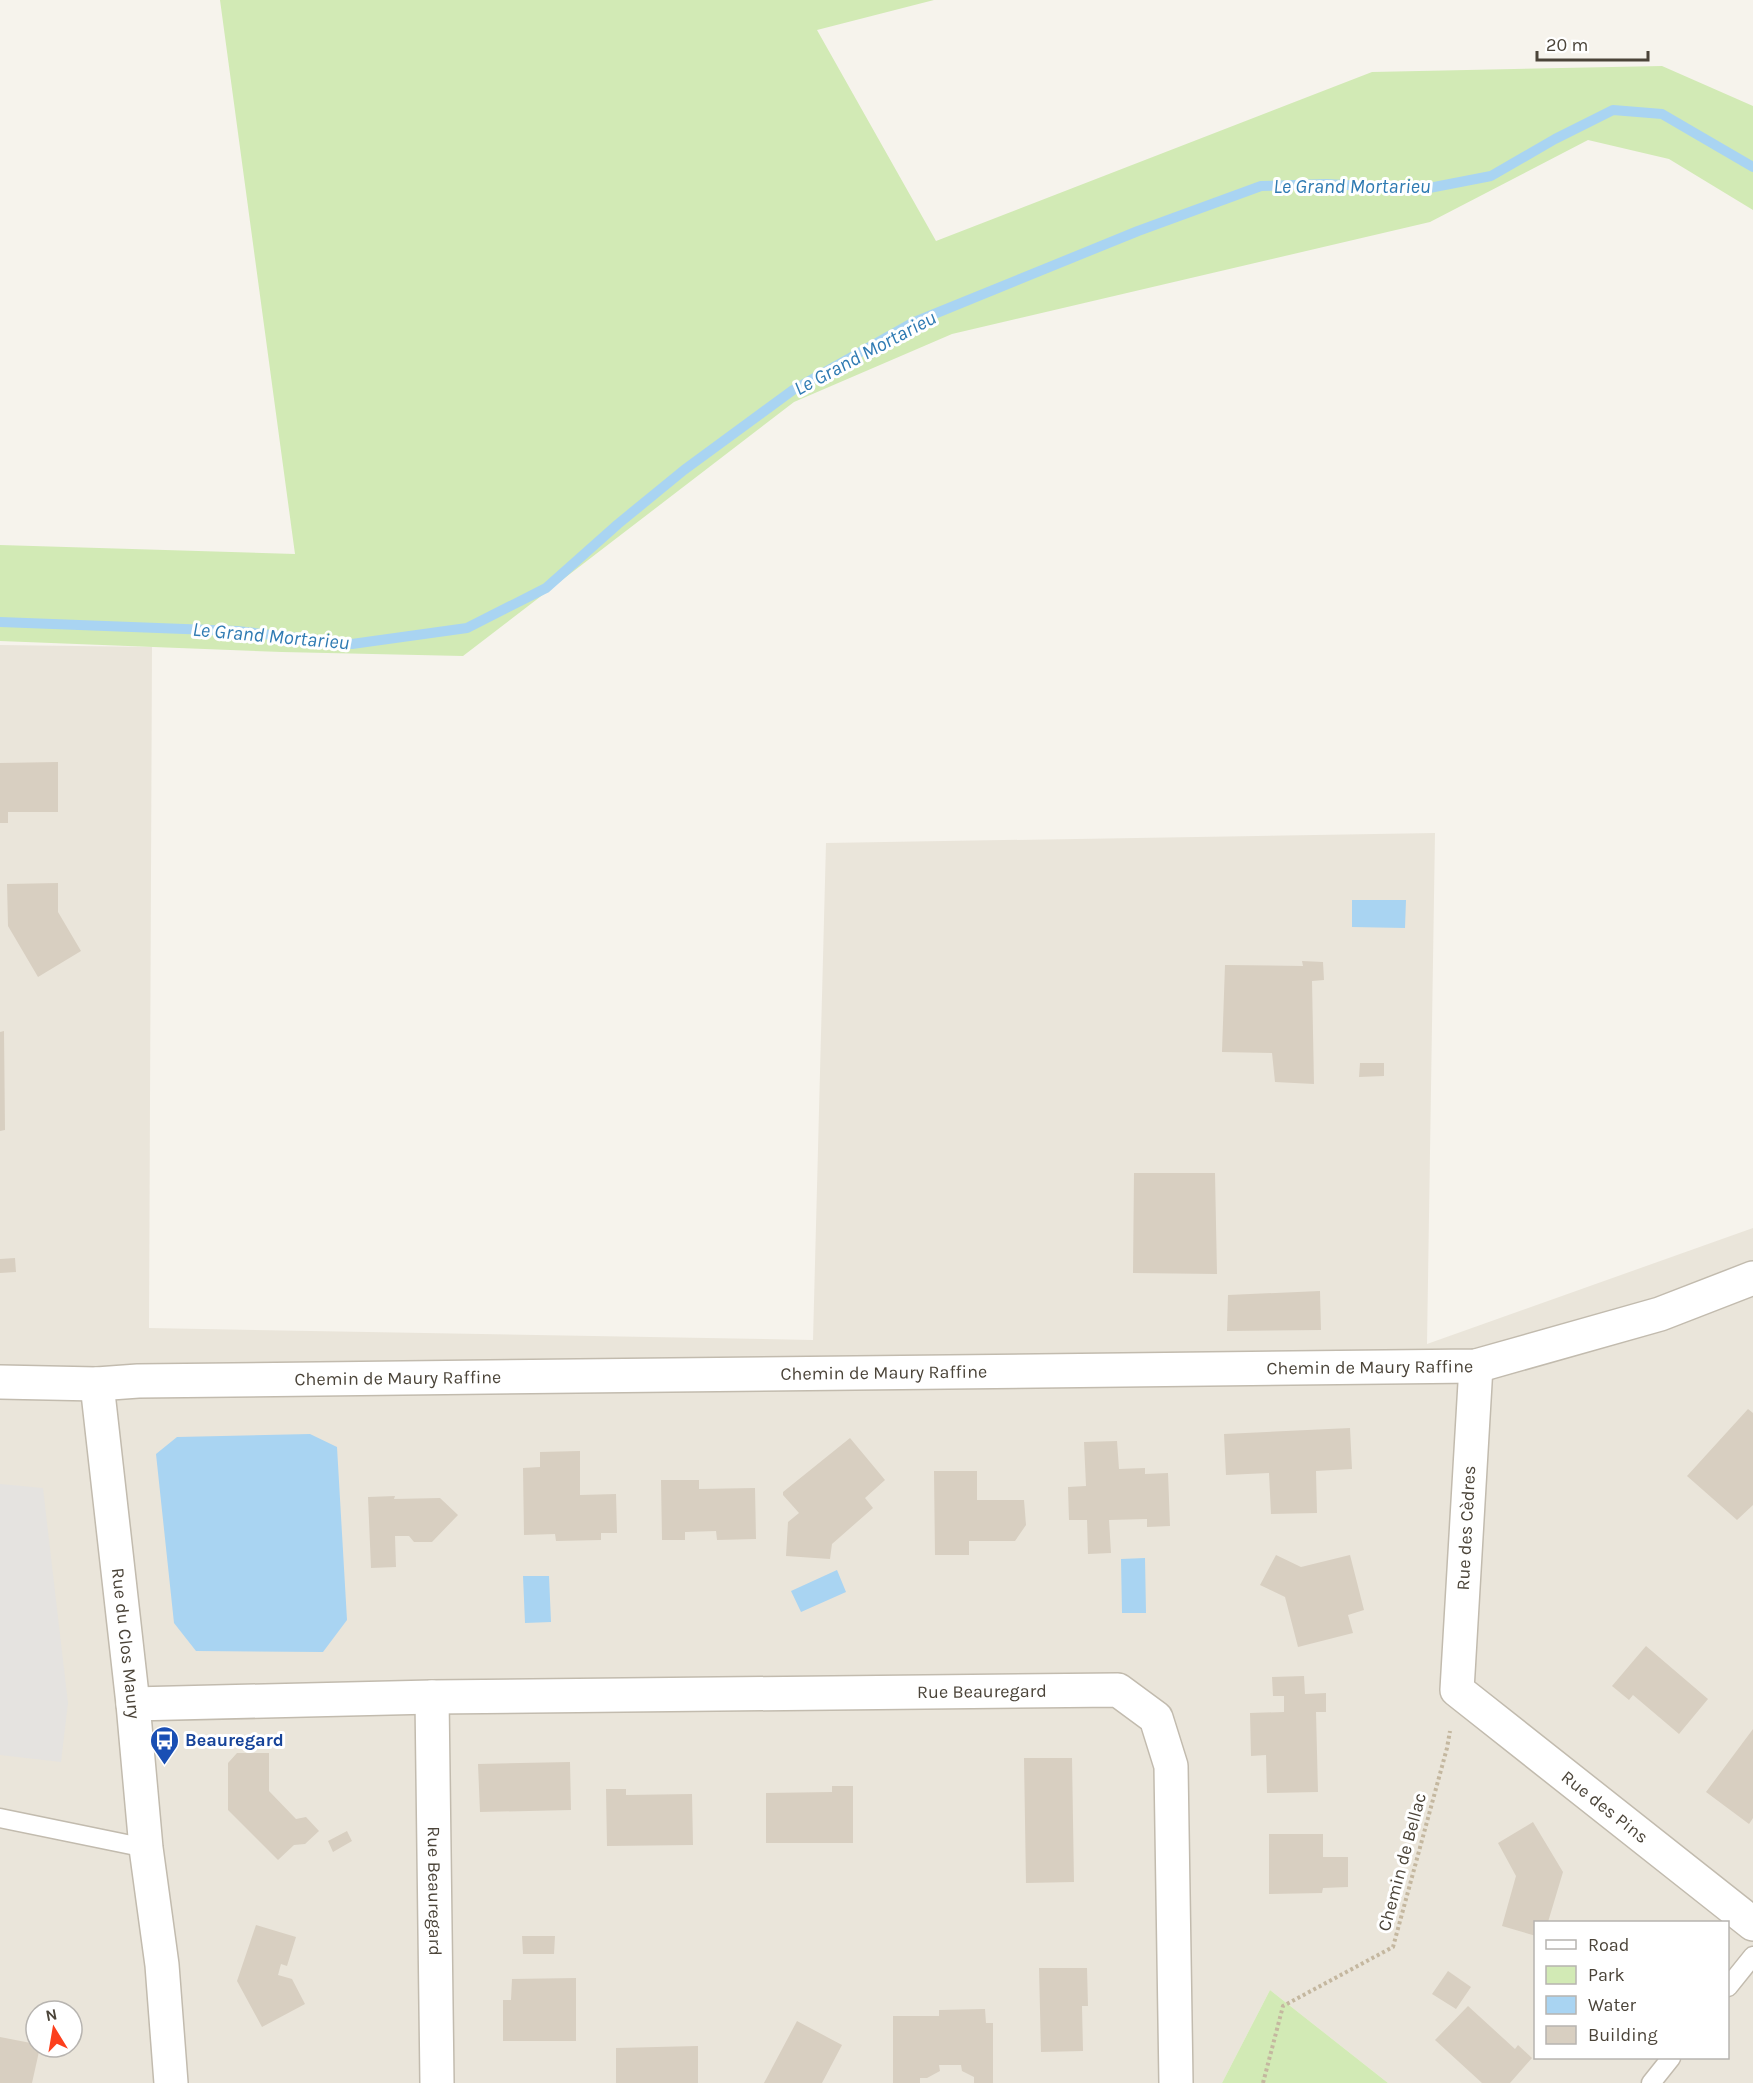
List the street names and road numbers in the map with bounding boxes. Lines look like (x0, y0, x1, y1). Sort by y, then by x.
street label: Chemin de Maury Raffine (1266, 1355, 1473, 1379)
street label: Chemin de Maury Raffine (780, 1360, 987, 1385)
street label: Chemin de Maury Raffine (294, 1366, 501, 1390)
street label: Rue des Cèdres (1452, 1465, 1480, 1591)
street label: Rue du Clos Maury (107, 1567, 145, 1721)
street label: Rue Beauregard (917, 1680, 1047, 1703)
street label: Rue des Pins (1557, 1766, 1653, 1848)
street label: Chemin de Bellac (1373, 1790, 1431, 1934)
street label: Rue Beauregard (423, 1826, 446, 1956)

